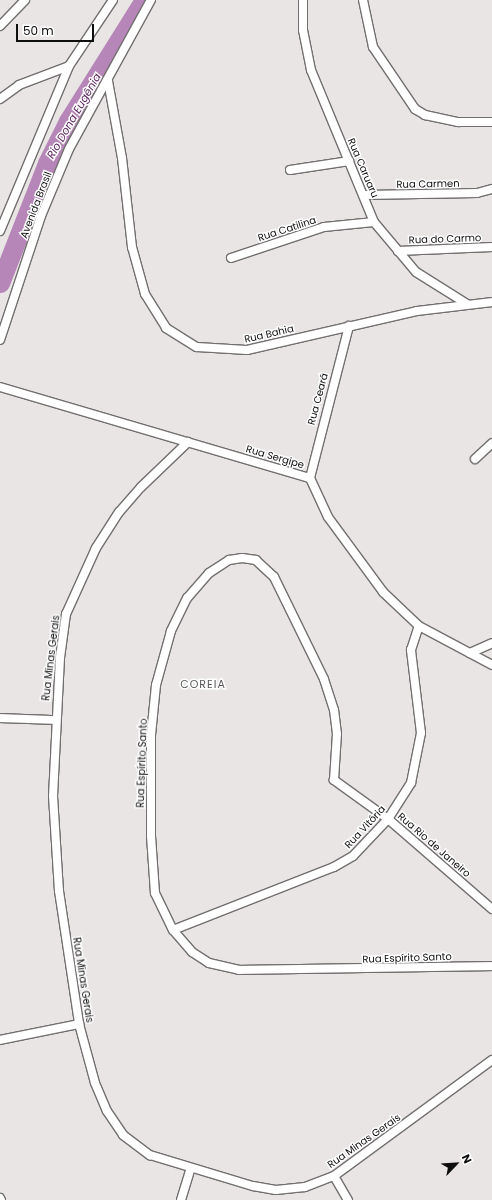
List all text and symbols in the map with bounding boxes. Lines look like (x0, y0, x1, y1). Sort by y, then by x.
scale bar (18, 16, 96, 42)
text: 50 m (23, 22, 54, 39)
water label: Rio Dona Eugênia (44, 71, 104, 161)
street label: Rua Caruaru (345, 136, 381, 200)
street label: Avenida Brasil (18, 170, 54, 240)
street label: Rua Carmen (396, 177, 460, 191)
street label: Rua Catilina (256, 214, 318, 244)
street label: Rua do Carmo (408, 232, 482, 246)
street label: Rua Bahia (243, 322, 295, 346)
street label: Rua Ceará (305, 372, 331, 426)
street label: Rua Sergipe (245, 443, 305, 471)
street label: Rua Minas Gerais (40, 615, 62, 701)
district label: COREIA (180, 677, 226, 691)
street label: Rua Espírito Santo (134, 718, 150, 808)
street label: Rua Vitória (342, 803, 388, 851)
street label: Rua Rio de Janeiro (395, 810, 473, 880)
street label: Rua Minas Gerais (70, 937, 96, 1023)
street label: Rua Espírito Santo (362, 950, 452, 966)
street label: Rua Minas Gerais (325, 1111, 403, 1171)
north arrow (436, 1144, 476, 1184)
text: N (458, 1152, 476, 1166)

